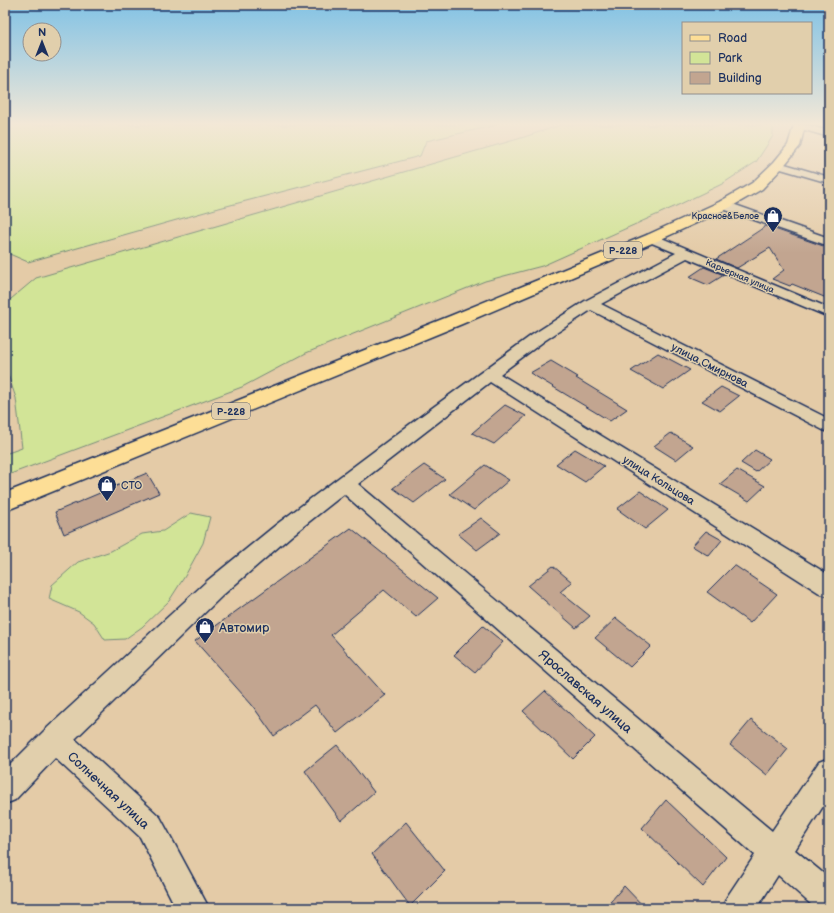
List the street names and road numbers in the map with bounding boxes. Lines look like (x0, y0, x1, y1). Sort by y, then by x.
road number: Р-228 (604, 242, 642, 258)
street label: Карьерная улица (704, 257, 776, 296)
street label: улица Смирнова (669, 340, 751, 391)
road number: Р-228 (212, 403, 250, 419)
street label: улица Кольцова (620, 453, 697, 508)
street label: Ярославская улица (535, 647, 636, 737)
street label: Солнечная улица (64, 749, 153, 833)

